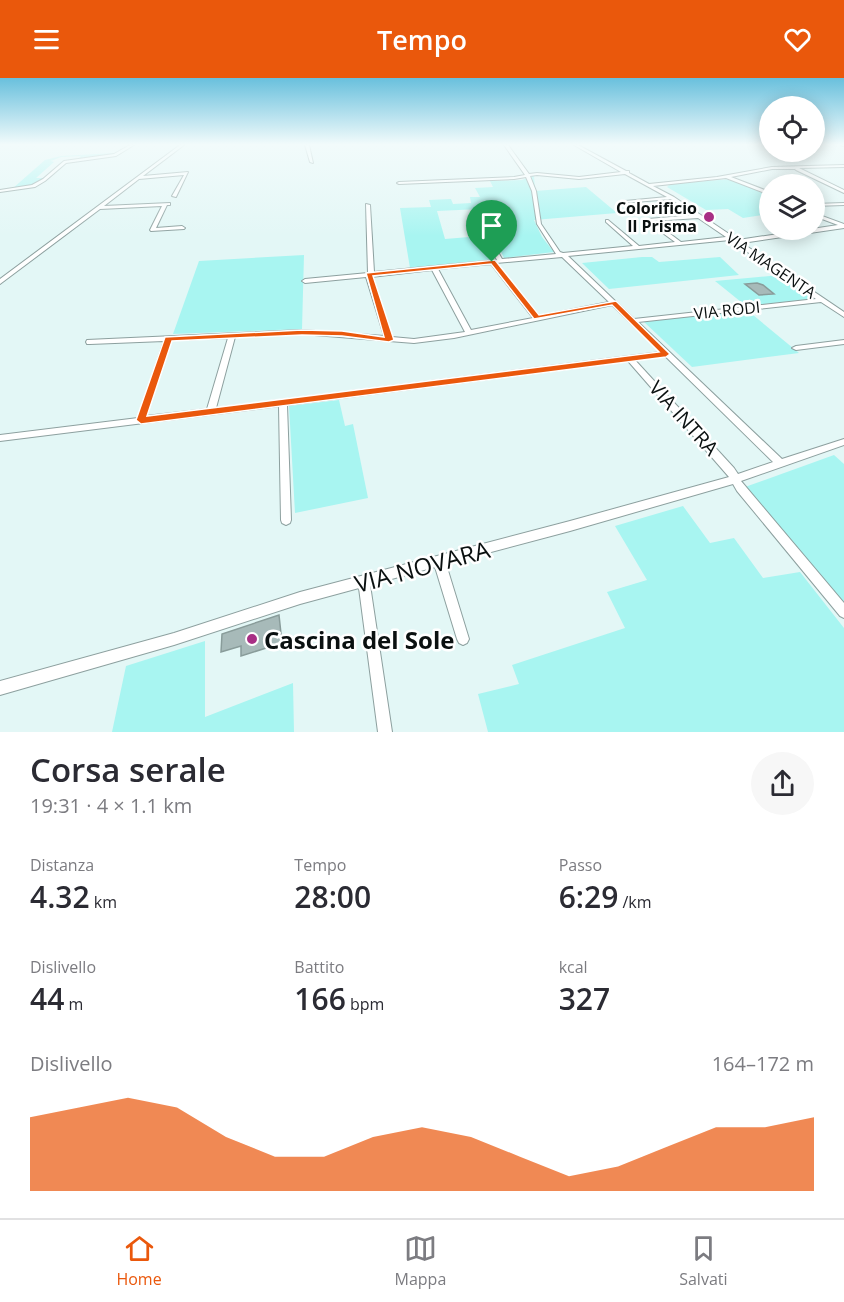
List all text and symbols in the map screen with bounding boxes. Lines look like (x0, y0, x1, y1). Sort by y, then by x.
text: Tempo (377, 21, 467, 58)
icon: menu (30, 23, 63, 56)
icon: heart (781, 23, 814, 56)
map controls (759, 96, 825, 240)
button: locate (759, 96, 825, 162)
button: layers (759, 174, 825, 240)
place label: Colorificio Il Prisma (616, 197, 697, 237)
pin (466, 200, 517, 262)
icon: arrive (475, 209, 508, 242)
marker: Colorificio Il Prisma (702, 210, 716, 224)
street label: VIA MAGENTA (722, 227, 821, 304)
street label: VIA RODI (693, 296, 761, 324)
street label: VIA INTRA (643, 375, 725, 461)
street label: VIA NOVARA (351, 532, 494, 600)
place label: Cascina del Sole (264, 623, 454, 656)
marker: Cascina del Sole (245, 632, 259, 646)
text: Corsa serale (30, 747, 226, 792)
button: share (751, 752, 814, 815)
text: 19:31 · 4 × 1.1 km (30, 792, 192, 819)
text: Distanza (30, 854, 94, 876)
text: Tempo (294, 854, 346, 876)
text: Passo (559, 854, 602, 876)
text: 4.32 (30, 876, 90, 917)
text: 28:00 (294, 876, 371, 917)
text: 6:29 (559, 876, 618, 917)
text: km (90, 891, 117, 913)
text: /km (618, 891, 652, 913)
text: Dislivello (30, 956, 96, 978)
text: Battito (294, 956, 344, 978)
text: kcal (559, 956, 588, 978)
text: 44 (30, 978, 64, 1019)
text: 166 (294, 978, 346, 1019)
text: 327 (559, 978, 610, 1019)
text: m (64, 993, 83, 1015)
text: bpm (346, 993, 384, 1015)
text: Dislivello (30, 1050, 113, 1077)
text: 164–172 m (712, 1050, 814, 1077)
tab: Home (116, 1232, 162, 1290)
tab: Mappa (395, 1232, 446, 1290)
tab: Salvati (679, 1232, 728, 1290)

